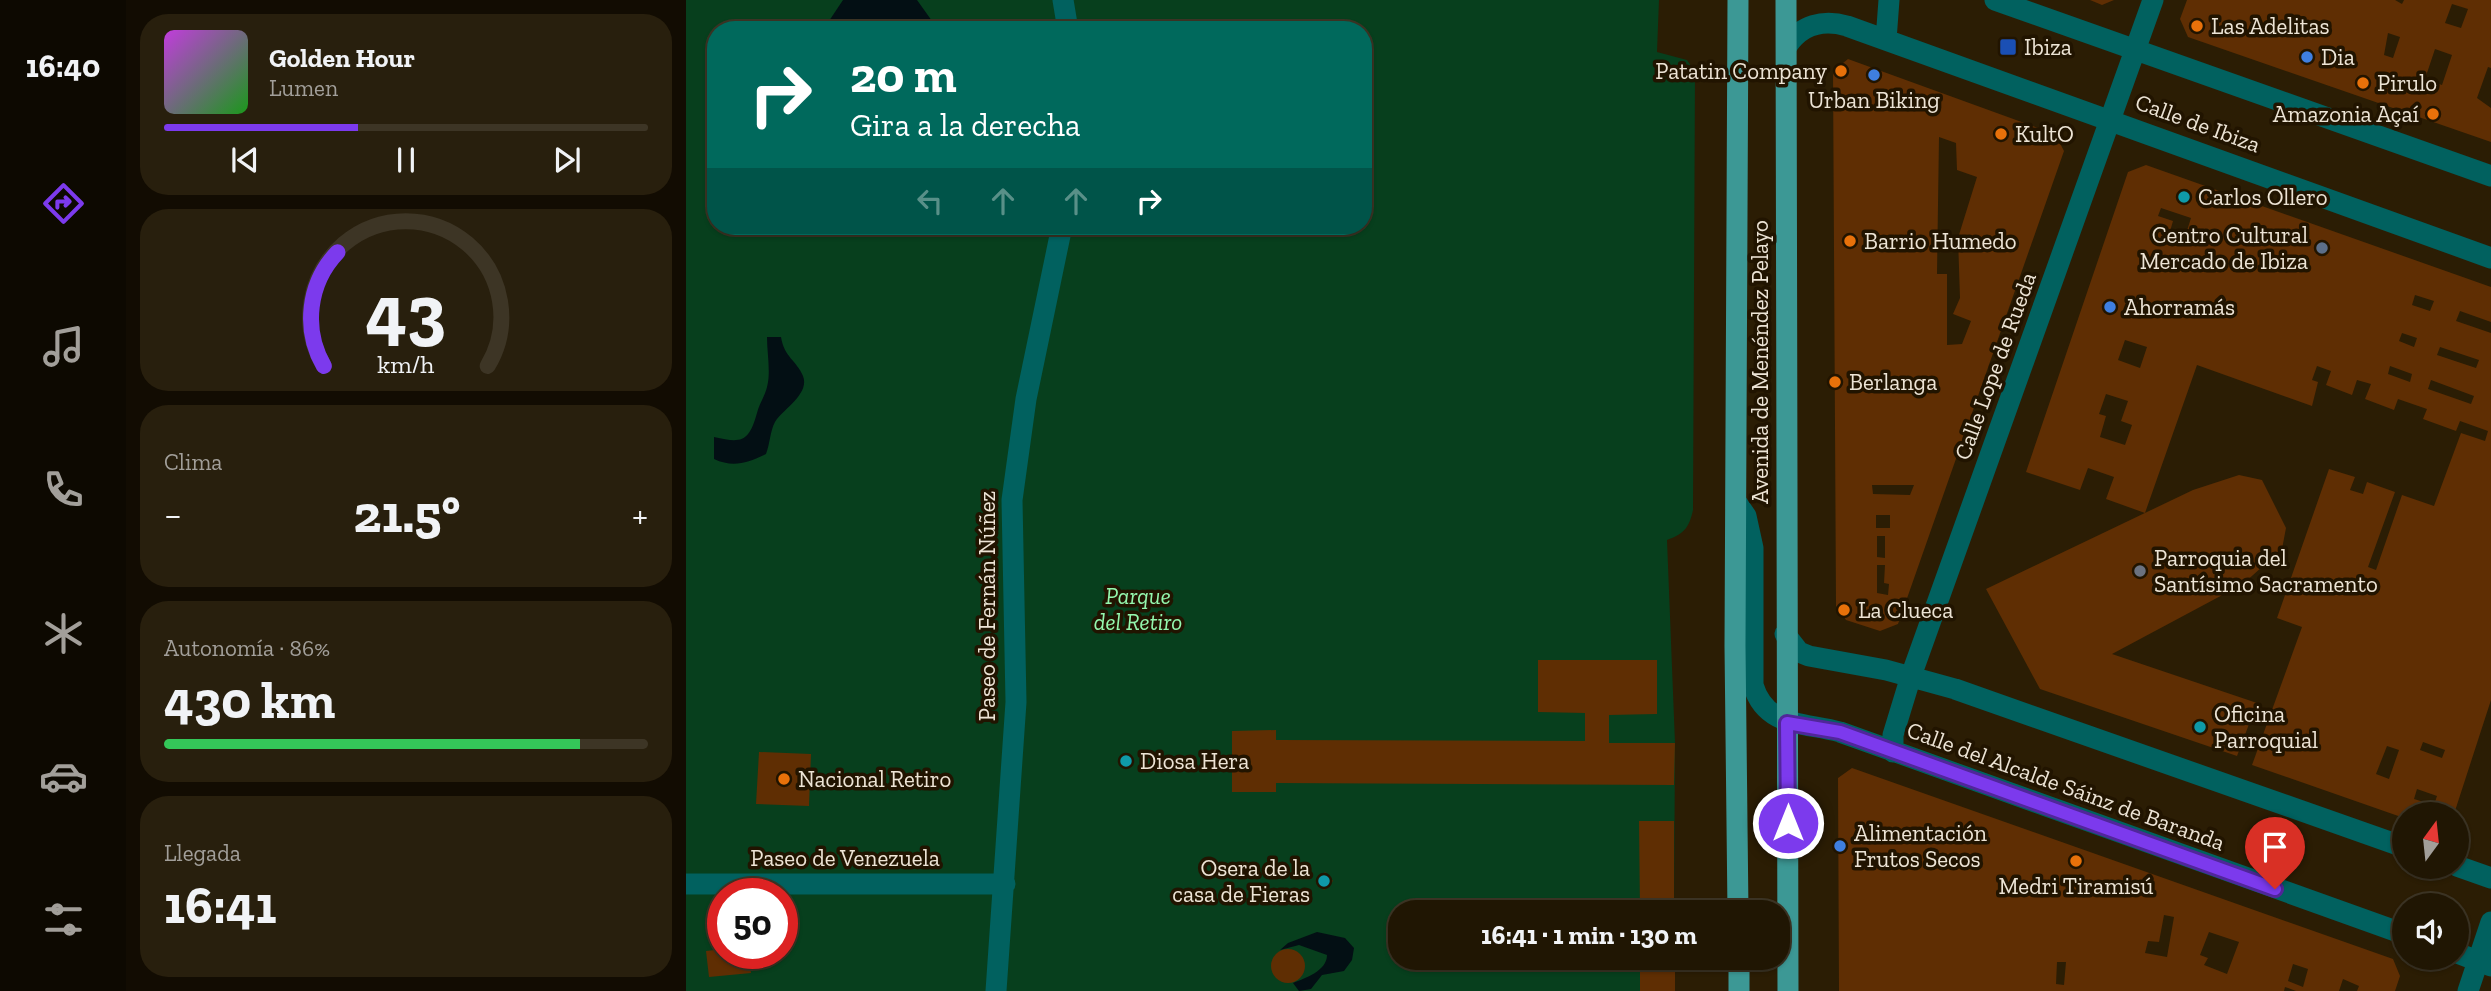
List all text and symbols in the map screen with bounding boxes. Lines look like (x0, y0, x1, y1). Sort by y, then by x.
place label: Las Adelitas (2211, 12, 2330, 40)
marker: Las Adelitas (2189, 18, 2205, 34)
place label: Ibiza (2024, 33, 2072, 61)
marker: Ibiza (1998, 37, 2018, 57)
text: Golden Hour (269, 42, 415, 74)
place label: Dia (2321, 43, 2355, 71)
text: 20 m (850, 46, 957, 105)
text: 16:40 (26, 47, 100, 85)
icon: right (735, 49, 826, 140)
marker: Dia (2299, 49, 2315, 65)
place label: Patatin Company (1655, 57, 1827, 85)
marker: Patatin Company (1833, 63, 1849, 79)
marker: Urban Biking (1866, 67, 1882, 83)
place label: Pirulo (2377, 69, 2437, 97)
text: Lumen (269, 74, 338, 102)
marker: Pirulo (2355, 75, 2371, 91)
place label: Urban Biking (1808, 86, 1940, 114)
street label: Calle de Ibiza (2132, 87, 2264, 159)
place label: Amazonia Açaí (2273, 100, 2419, 128)
text: Gira a la derecha (850, 106, 1080, 144)
marker: Amazonia Açaí (2425, 106, 2441, 122)
place label: KultO (2015, 120, 2074, 148)
marker: KultO (1993, 126, 2009, 142)
icon: previous (226, 141, 264, 179)
icon: pause (387, 141, 425, 179)
icon: next (548, 141, 586, 179)
icon: directions (39, 179, 88, 228)
icon: left (911, 182, 949, 220)
icon: ahead (984, 182, 1022, 220)
icon: ahead (1057, 182, 1095, 220)
icon: right (1130, 182, 1168, 220)
place label: Carlos Ollero (2198, 183, 2328, 211)
marker: Carlos Ollero (2176, 189, 2192, 205)
street label: Avenida de Menéndez Pelayo (1746, 220, 1774, 504)
place label: Centro Cultural Mercado de Ibiza (2140, 221, 2308, 275)
place label: Barrio Humedo (1864, 227, 2017, 255)
marker: Barrio Humedo (1842, 233, 1858, 249)
marker: Centro Cultural Mercado de Ibiza (2314, 240, 2330, 256)
text: 43 (366, 268, 446, 356)
street label: Calle Lope de Rueda (1948, 268, 2042, 464)
place label: Ahorramás (2124, 293, 2235, 321)
marker: Ahorramás (2102, 299, 2118, 315)
icon: music (39, 322, 88, 371)
text: km/h (377, 349, 435, 379)
place label: Berlanga (1849, 368, 1937, 396)
marker: Berlanga (1827, 374, 1843, 390)
text: Clima (164, 448, 222, 476)
icon: phone (39, 465, 88, 514)
text: 21.5° (353, 483, 460, 545)
street label: Paseo de Fernán Núñez (973, 491, 1001, 721)
text: − (164, 492, 182, 538)
text: + (632, 492, 648, 538)
place label: Parroquia del Santísimo Sacramento (2154, 544, 2378, 598)
marker: Parroquia del Santísimo Sacramento (2132, 563, 2148, 579)
park label: Parque del Retiro (1094, 582, 1182, 636)
place label: La Clueca (1858, 596, 1953, 624)
marker: La Clueca (1836, 602, 1852, 618)
icon: climate (39, 609, 88, 658)
text: Autonomía · 86% (164, 634, 330, 662)
text: 430 km (164, 669, 335, 731)
place label: Oficina Parroquial (2214, 700, 2318, 754)
street label: Calle del Alcalde Sáinz de Baranda (1903, 715, 2229, 857)
marker: Oficina Parroquial (2192, 719, 2208, 735)
place label: Diosa Hera (1140, 747, 1249, 775)
icon: car (39, 752, 88, 801)
marker: Diosa Hera (1118, 753, 1134, 769)
place label: Nacional Retiro (798, 765, 951, 793)
marker: Nacional Retiro (776, 771, 792, 787)
position arrow (1751, 786, 1825, 860)
north arrow (2392, 802, 2469, 878)
map controls (2392, 802, 2469, 970)
pin (2245, 817, 2305, 889)
place label: Alimentación Frutos Secos (1854, 819, 1987, 873)
icon: arrive (2256, 828, 2294, 866)
marker: Alimentación Frutos Secos (1832, 838, 1848, 854)
text: Llegada (164, 839, 241, 867)
street label: Paseo de Venezuela (750, 844, 940, 872)
marker: Medri Tiramisú (2068, 853, 2084, 869)
place label: Osera de la casa de Fieras (1172, 854, 1310, 908)
place label: Medri Tiramisú (1999, 872, 2154, 900)
marker: Osera de la casa de Fieras (1316, 873, 1332, 889)
text: 16:41 (164, 874, 276, 936)
speed limit sign: 50 (707, 878, 798, 969)
button: sound (2392, 893, 2469, 970)
icon: filters (39, 895, 88, 944)
text: 16:41 · 1 min · 130 m (1481, 919, 1697, 951)

